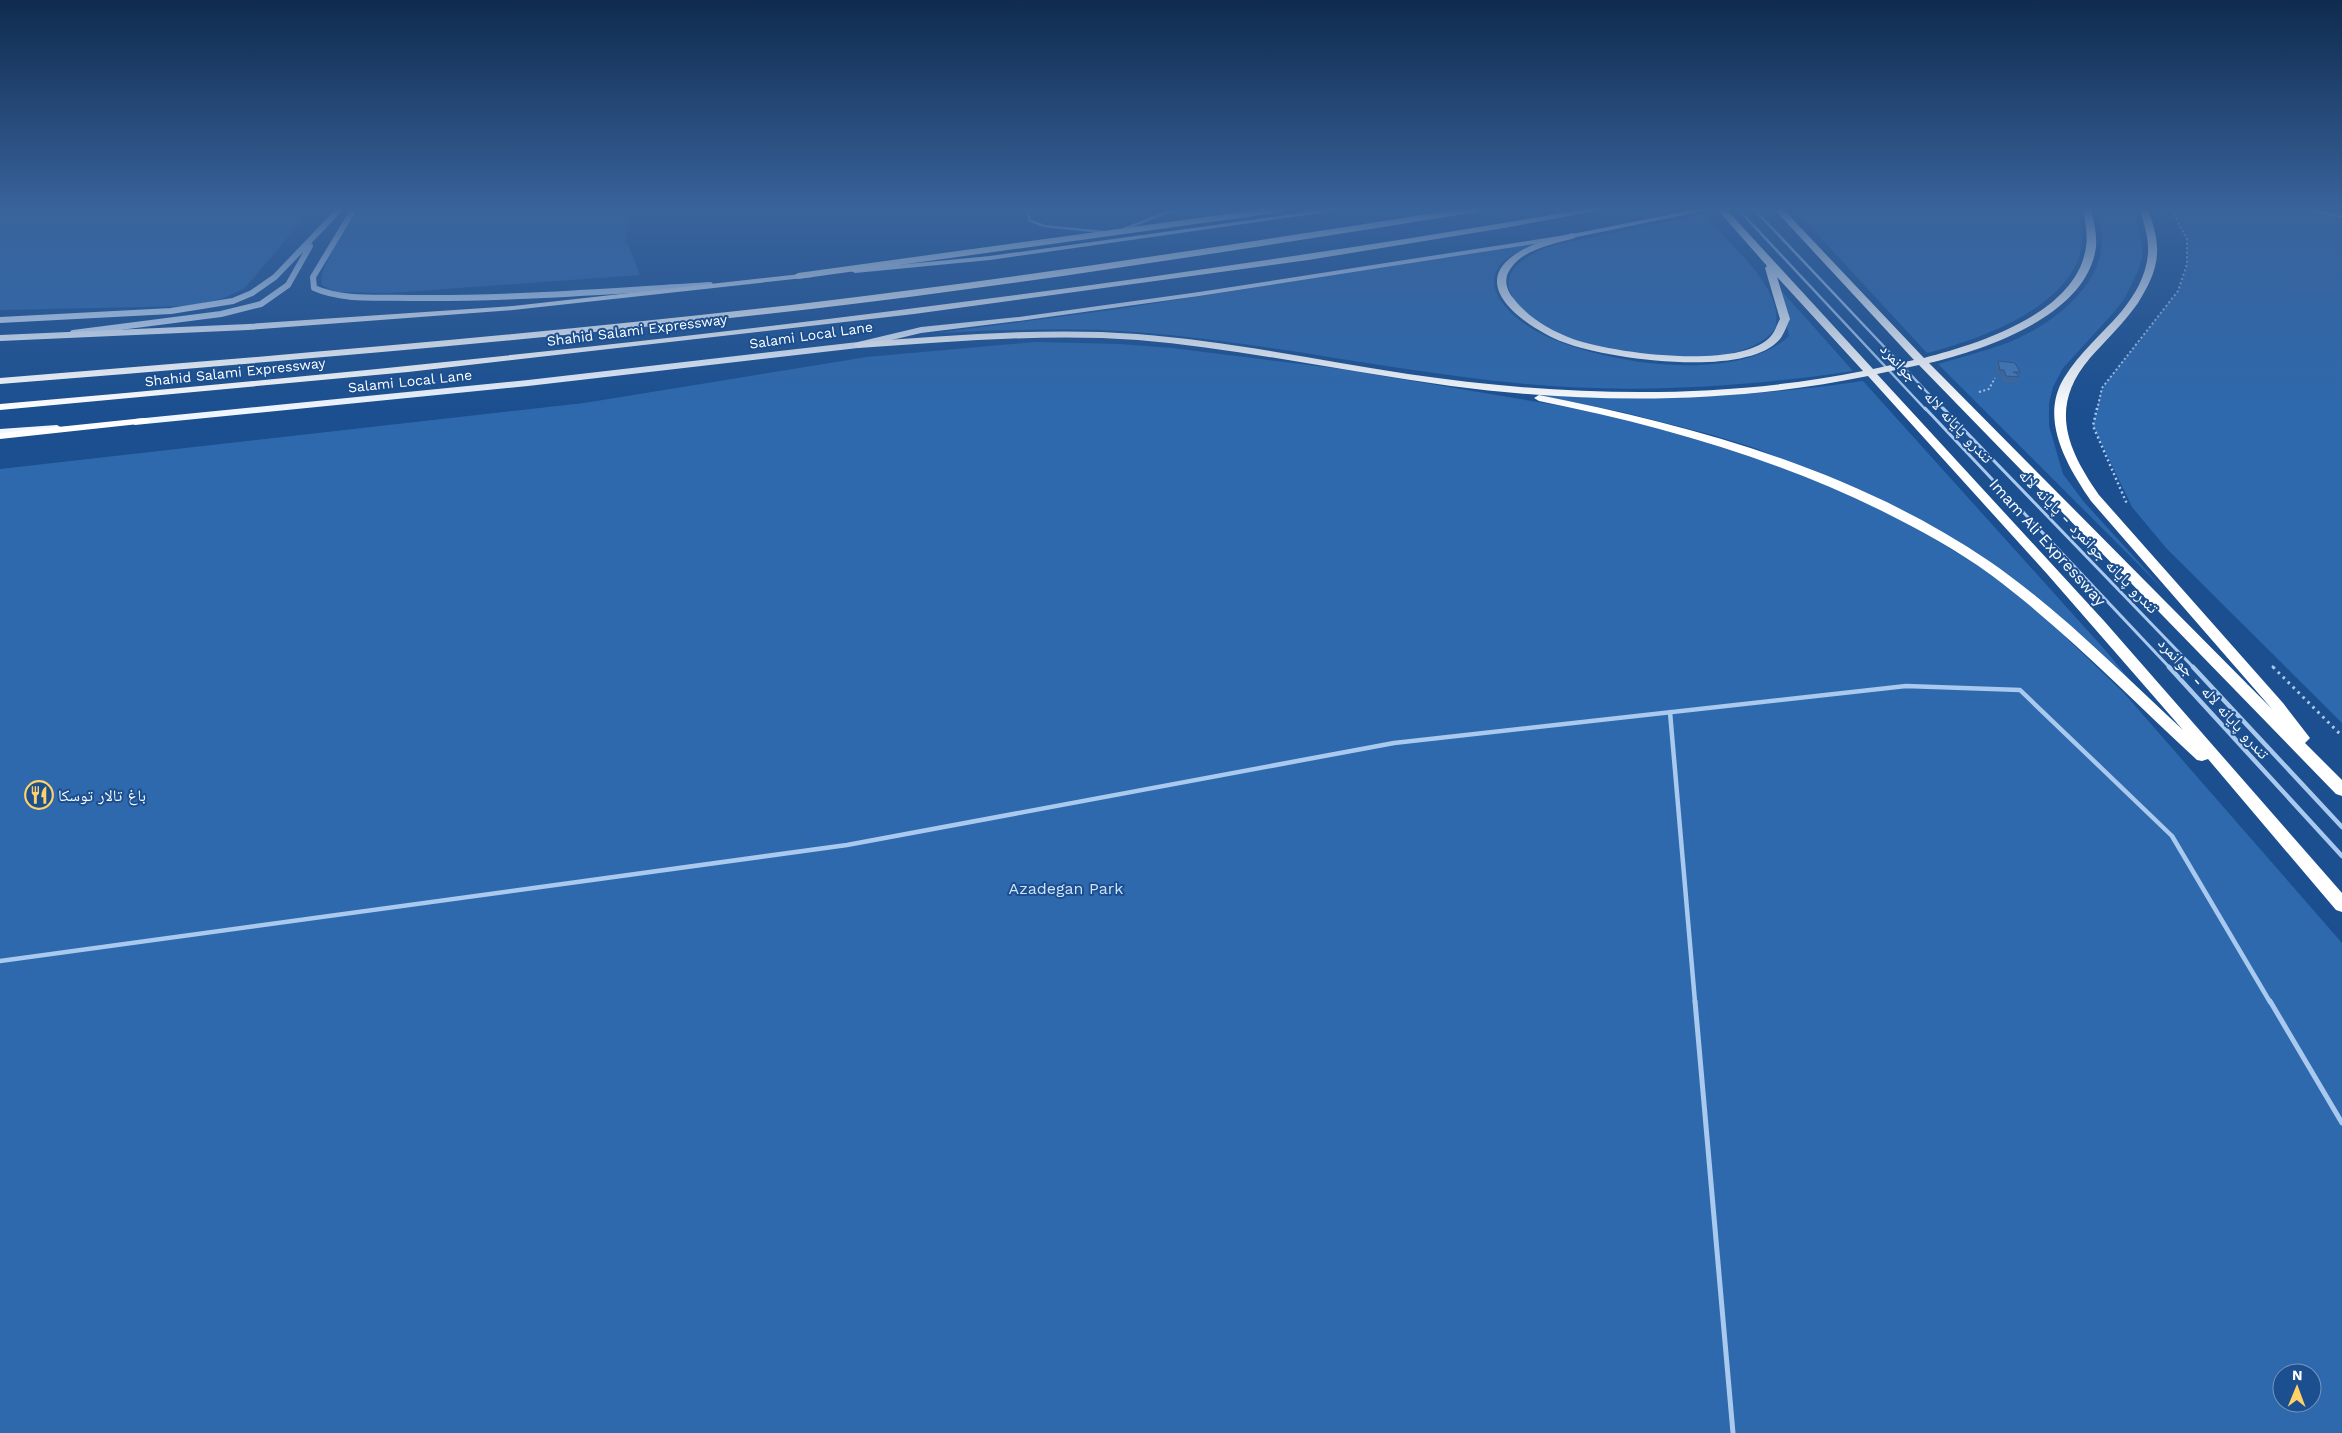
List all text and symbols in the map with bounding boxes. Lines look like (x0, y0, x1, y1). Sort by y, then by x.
street label: Shahid Salami Expressway (546, 311, 729, 349)
street label: Salami Local Lane (748, 318, 874, 352)
street label: تندرو پایانه لاله - جوانمرد (1876, 340, 1997, 467)
street label: Shahid Salami Expressway (144, 354, 327, 389)
street label: Salami Local Lane (347, 367, 473, 395)
street label: تندرو پایانه جوانمرد - پایانه لاله (2015, 465, 2163, 618)
street label: Imam Ali Expressway (1985, 475, 2110, 611)
street label: تندرو پایانه لاله - جوانمرد (2154, 634, 2273, 763)
restaurant icon: باغ تالار توسکا (24, 780, 54, 810)
place label: باغ تالار توسکا (58, 786, 146, 806)
park label: Azadegan Park (1009, 879, 1123, 898)
north arrow (2272, 1363, 2322, 1413)
text: N (2292, 1367, 2303, 1383)

